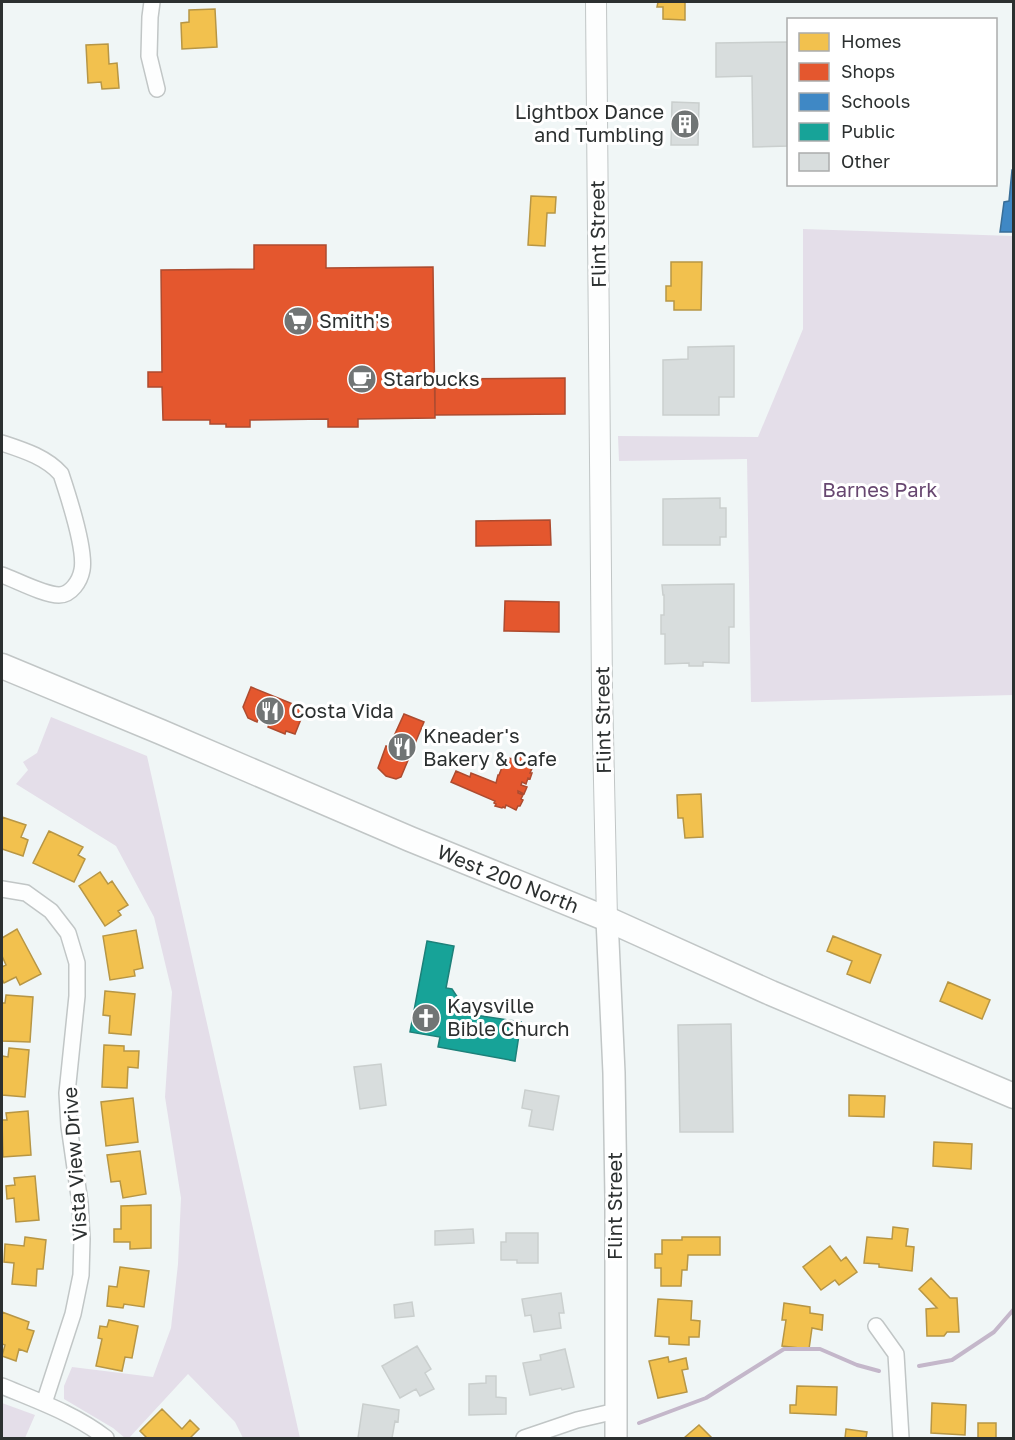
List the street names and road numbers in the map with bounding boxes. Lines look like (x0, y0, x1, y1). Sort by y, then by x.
street label: Flint Street (584, 180, 610, 288)
street label: Flint Street (589, 666, 615, 774)
street label: West 200 North (434, 839, 583, 917)
street label: Vista View Drive (57, 1086, 91, 1242)
street label: Flint Street (602, 1152, 626, 1260)

